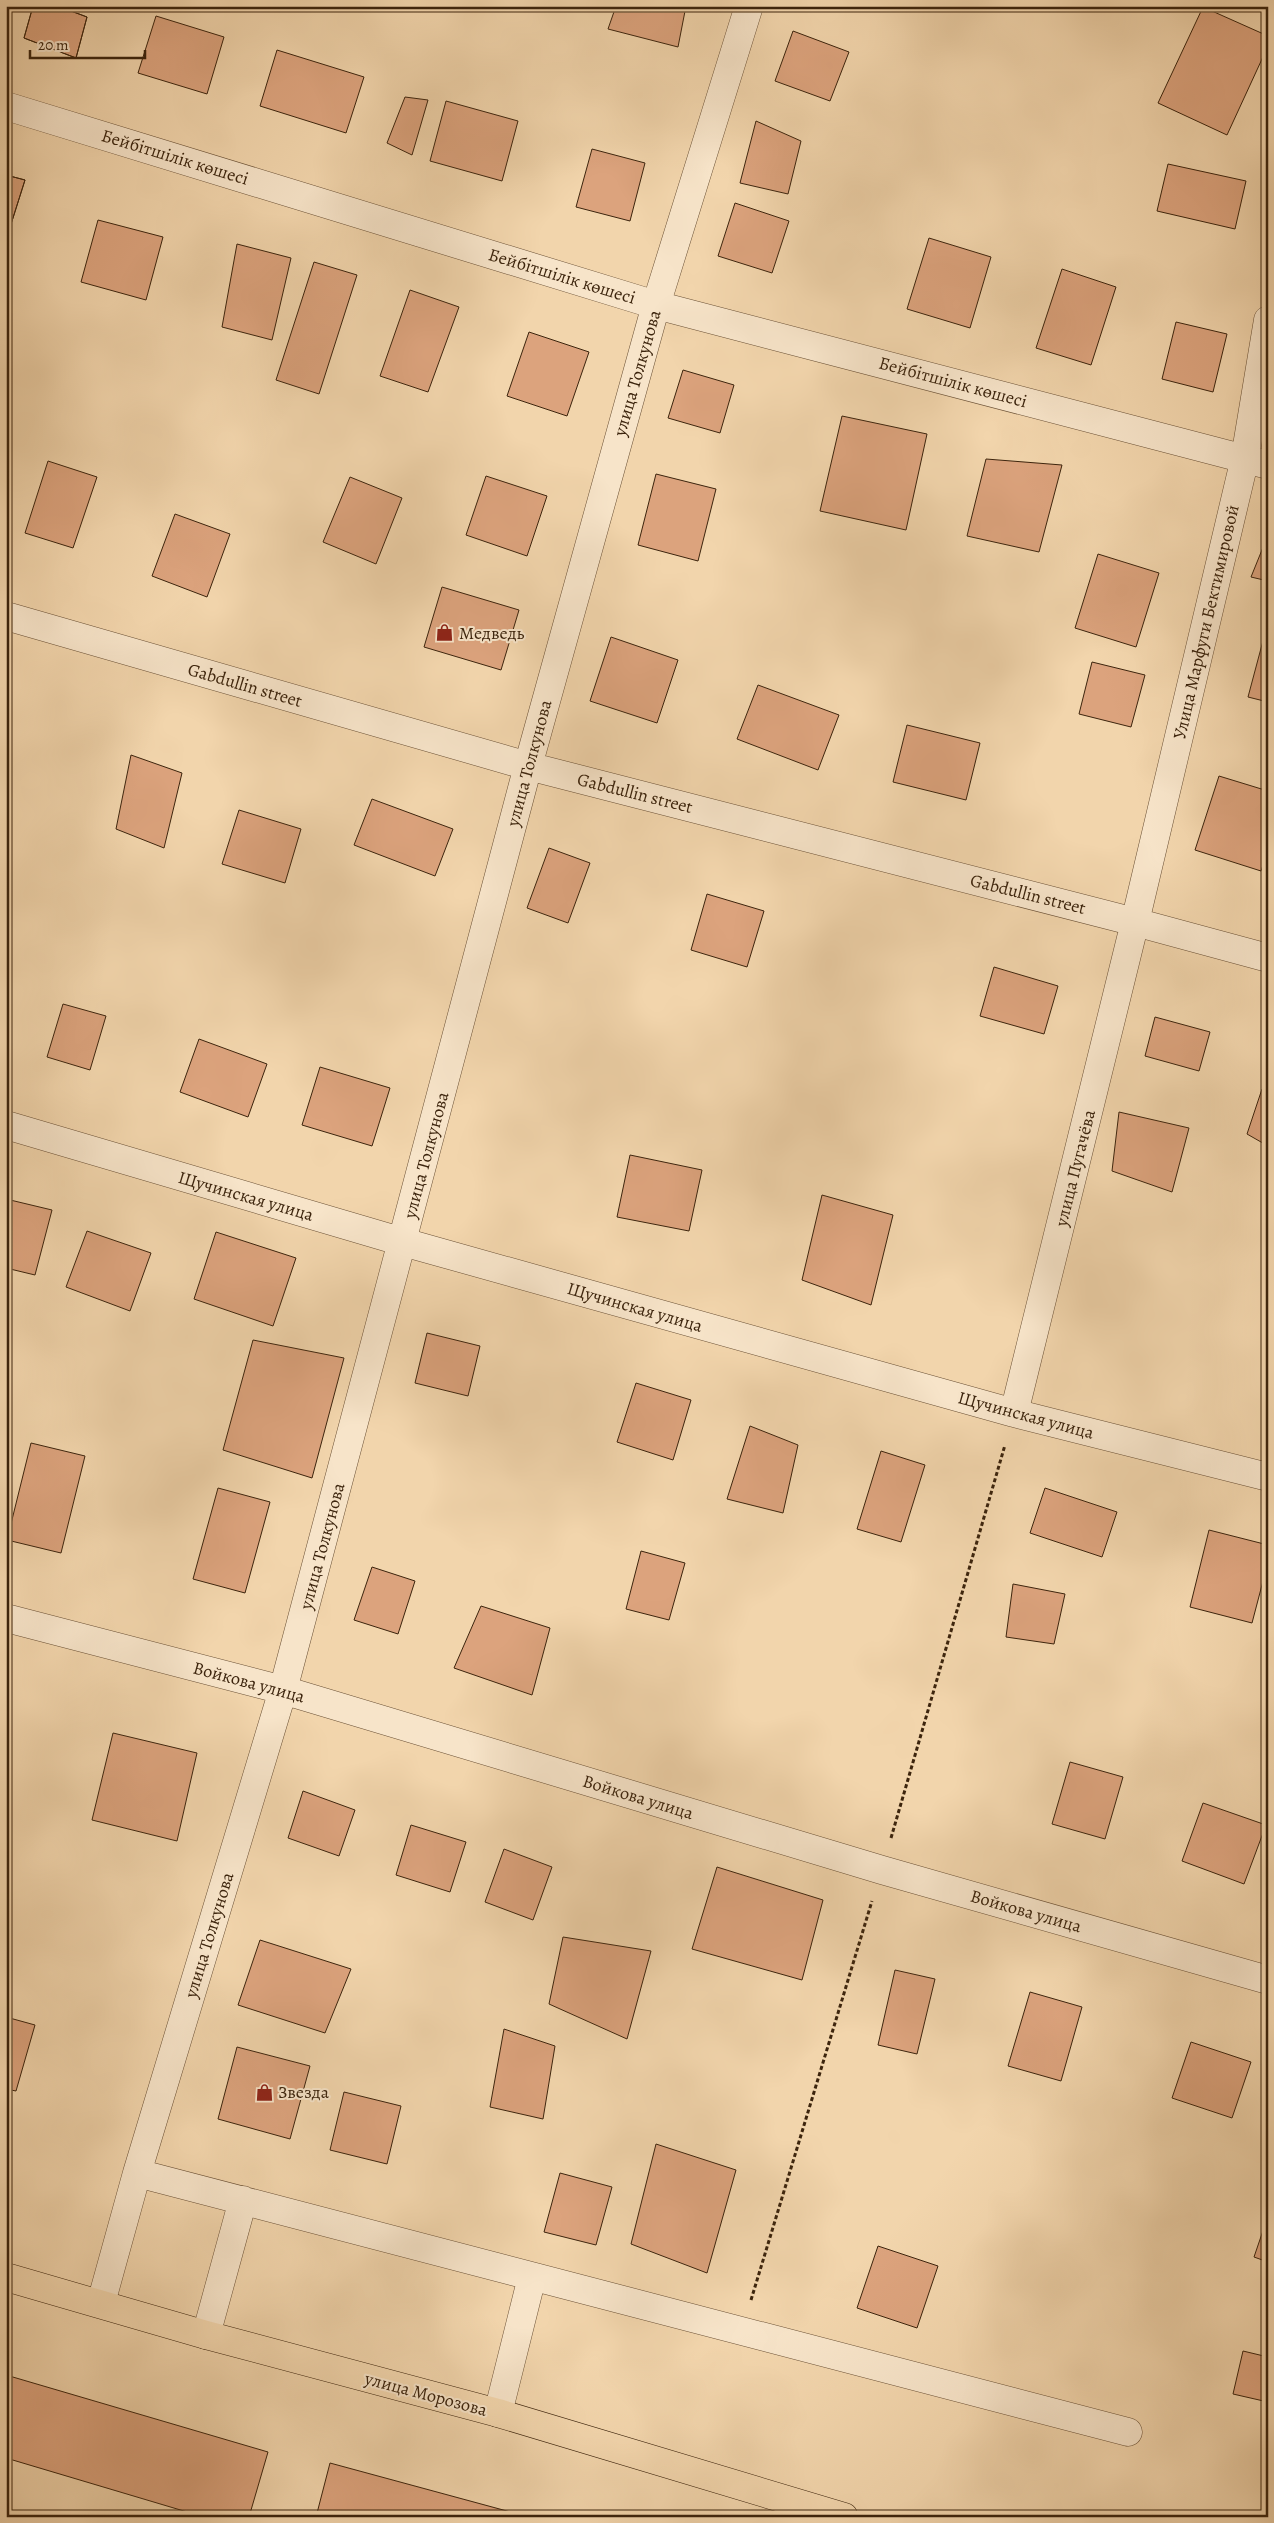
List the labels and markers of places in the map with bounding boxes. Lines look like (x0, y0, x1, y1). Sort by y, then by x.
place label: Медведь (459, 621, 525, 645)
shop icon: Медведь (435, 623, 455, 643)
place label: Звезда (278, 2080, 330, 2104)
shop icon: Звезда (254, 2082, 274, 2102)

